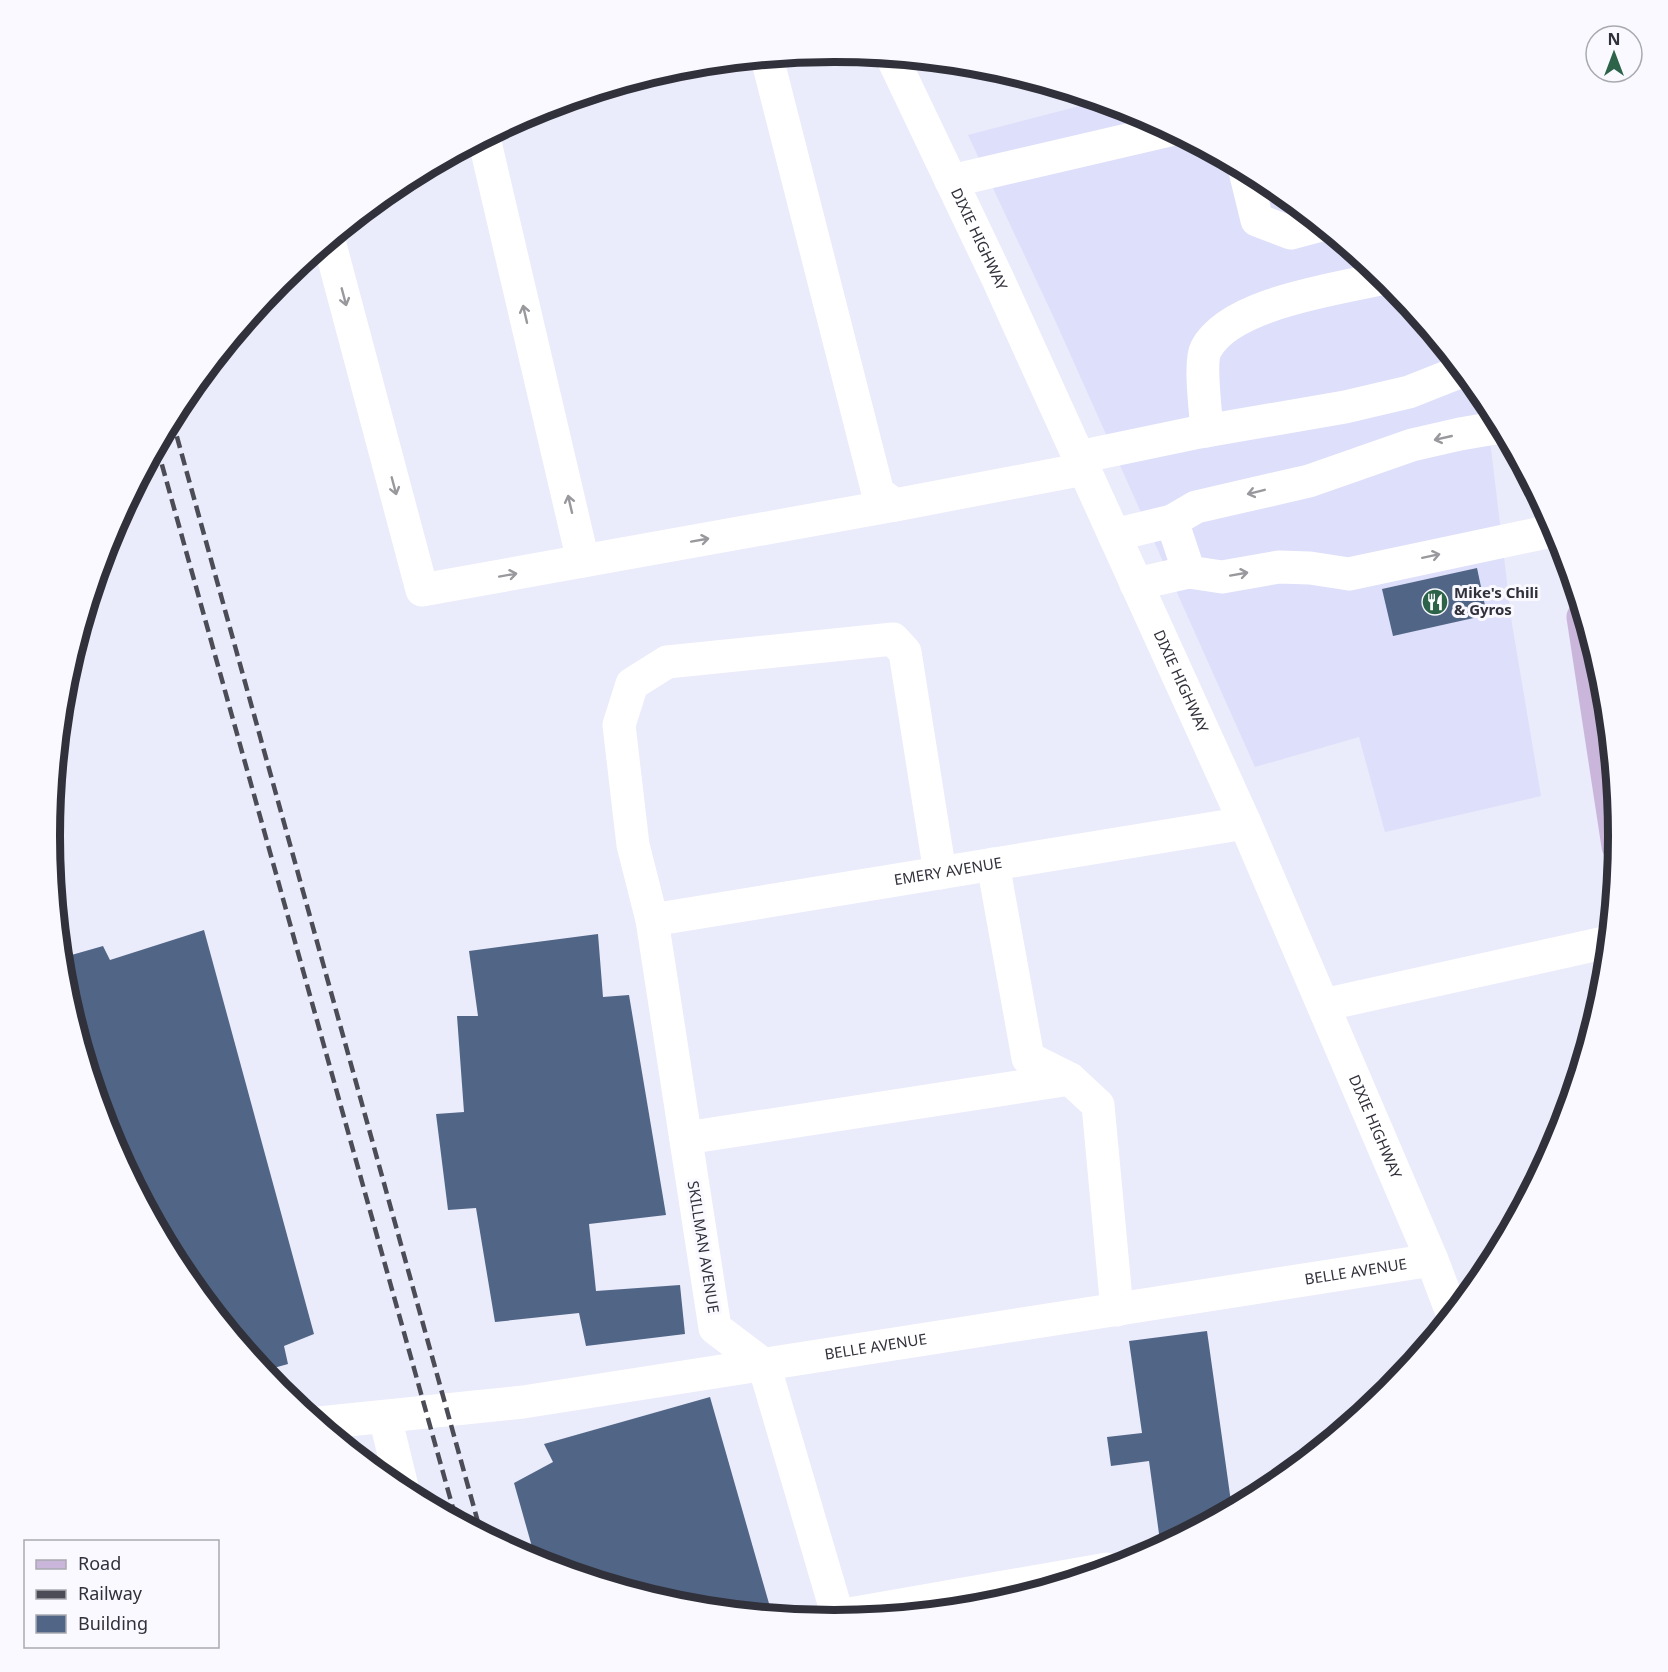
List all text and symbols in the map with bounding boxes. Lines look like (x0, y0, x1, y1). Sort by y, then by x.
north arrow (1584, 24, 1644, 84)
text: N (1607, 28, 1621, 50)
street label: DIXIE HIGHWAY (947, 184, 1013, 294)
one-way arrow (338, 288, 350, 307)
one-way arrow (519, 305, 530, 325)
one-way arrow (1434, 432, 1453, 444)
one-way arrow (389, 476, 400, 495)
one-way arrow (1247, 486, 1266, 498)
one-way arrow (563, 495, 575, 514)
one-way arrow (689, 534, 709, 545)
one-way arrow (1421, 550, 1441, 561)
one-way arrow (1229, 568, 1249, 579)
one-way arrow (497, 569, 517, 580)
place label: Mike's Chili & Gyros (1454, 582, 1539, 619)
restaurant icon: Mike's Chili & Gyros (1420, 587, 1450, 617)
street label: DIXIE HIGHWAY (1150, 626, 1214, 736)
street label: EMERY AVENUE (892, 852, 1003, 889)
street label: DIXIE HIGHWAY (1345, 1072, 1407, 1182)
street label: SKILLMAN AVENUE (684, 1179, 724, 1315)
street label: BELLE AVENUE (1303, 1253, 1408, 1289)
street label: BELLE AVENUE (823, 1328, 928, 1364)
legend (24, 1540, 219, 1648)
text: Road (78, 1551, 121, 1575)
text: Railway (78, 1581, 143, 1605)
text: Building (78, 1611, 148, 1635)

